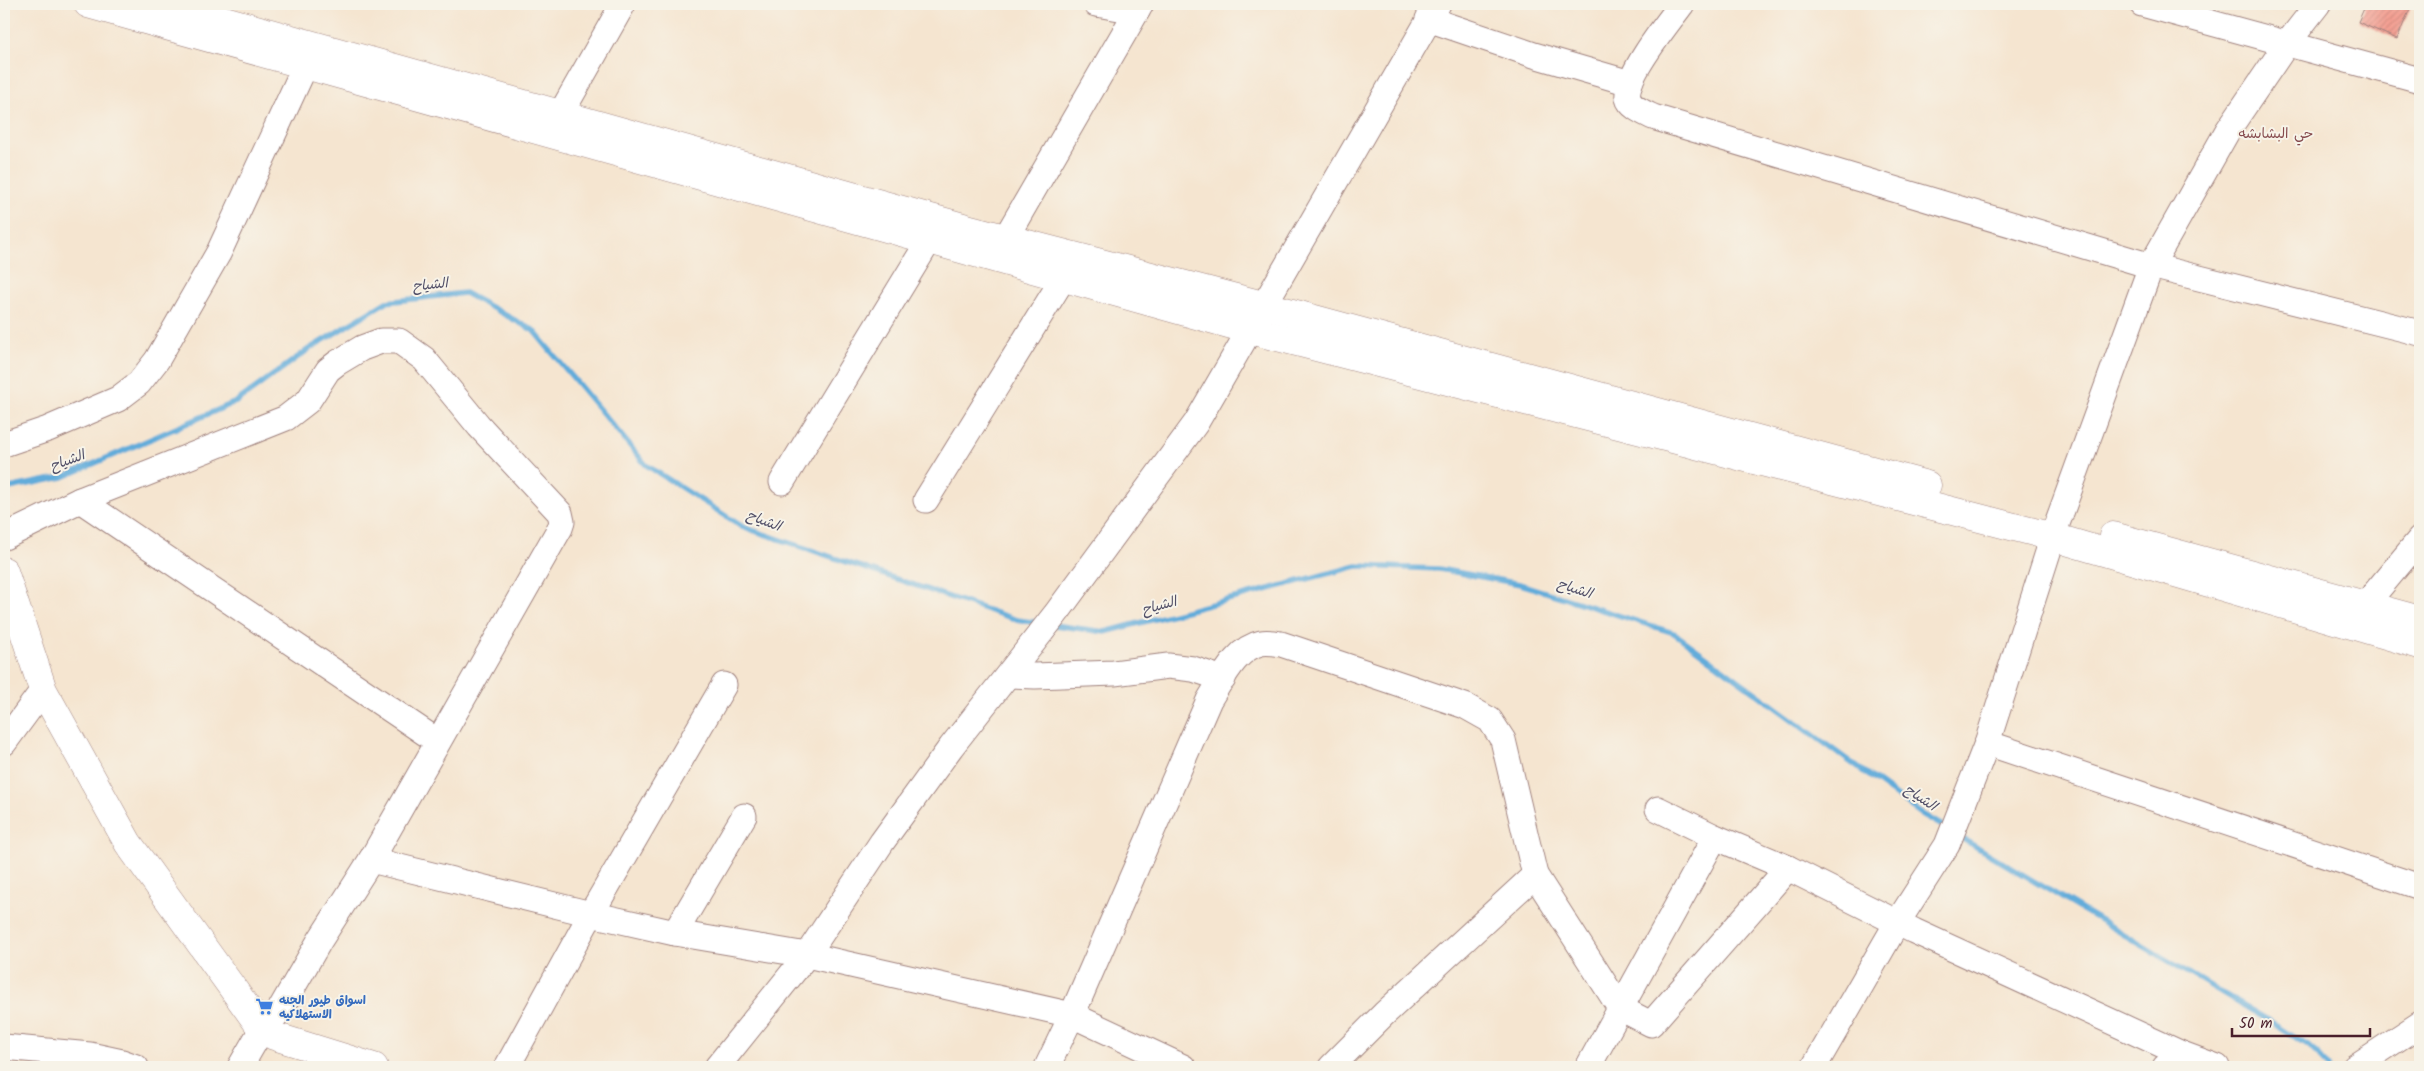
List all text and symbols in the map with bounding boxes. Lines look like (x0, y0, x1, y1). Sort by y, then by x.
district label: حي البشابشه (2239, 123, 2313, 146)
water label: الشياح (411, 272, 451, 298)
water label: الشياح (47, 444, 90, 477)
water label: الشياح (743, 504, 787, 538)
water label: الشياح (1554, 573, 1597, 606)
water label: الشياح (1139, 590, 1182, 621)
water label: الشياح (1900, 779, 1943, 818)
place label: اسواق طيور الجنه الاستهلاكيه (279, 991, 366, 1024)
supermarket icon: اسواق طيور الجنه الاستهلاكيه (255, 997, 275, 1017)
scale bar (2232, 1006, 2369, 1038)
text: 50 m (2239, 1012, 2273, 1036)

